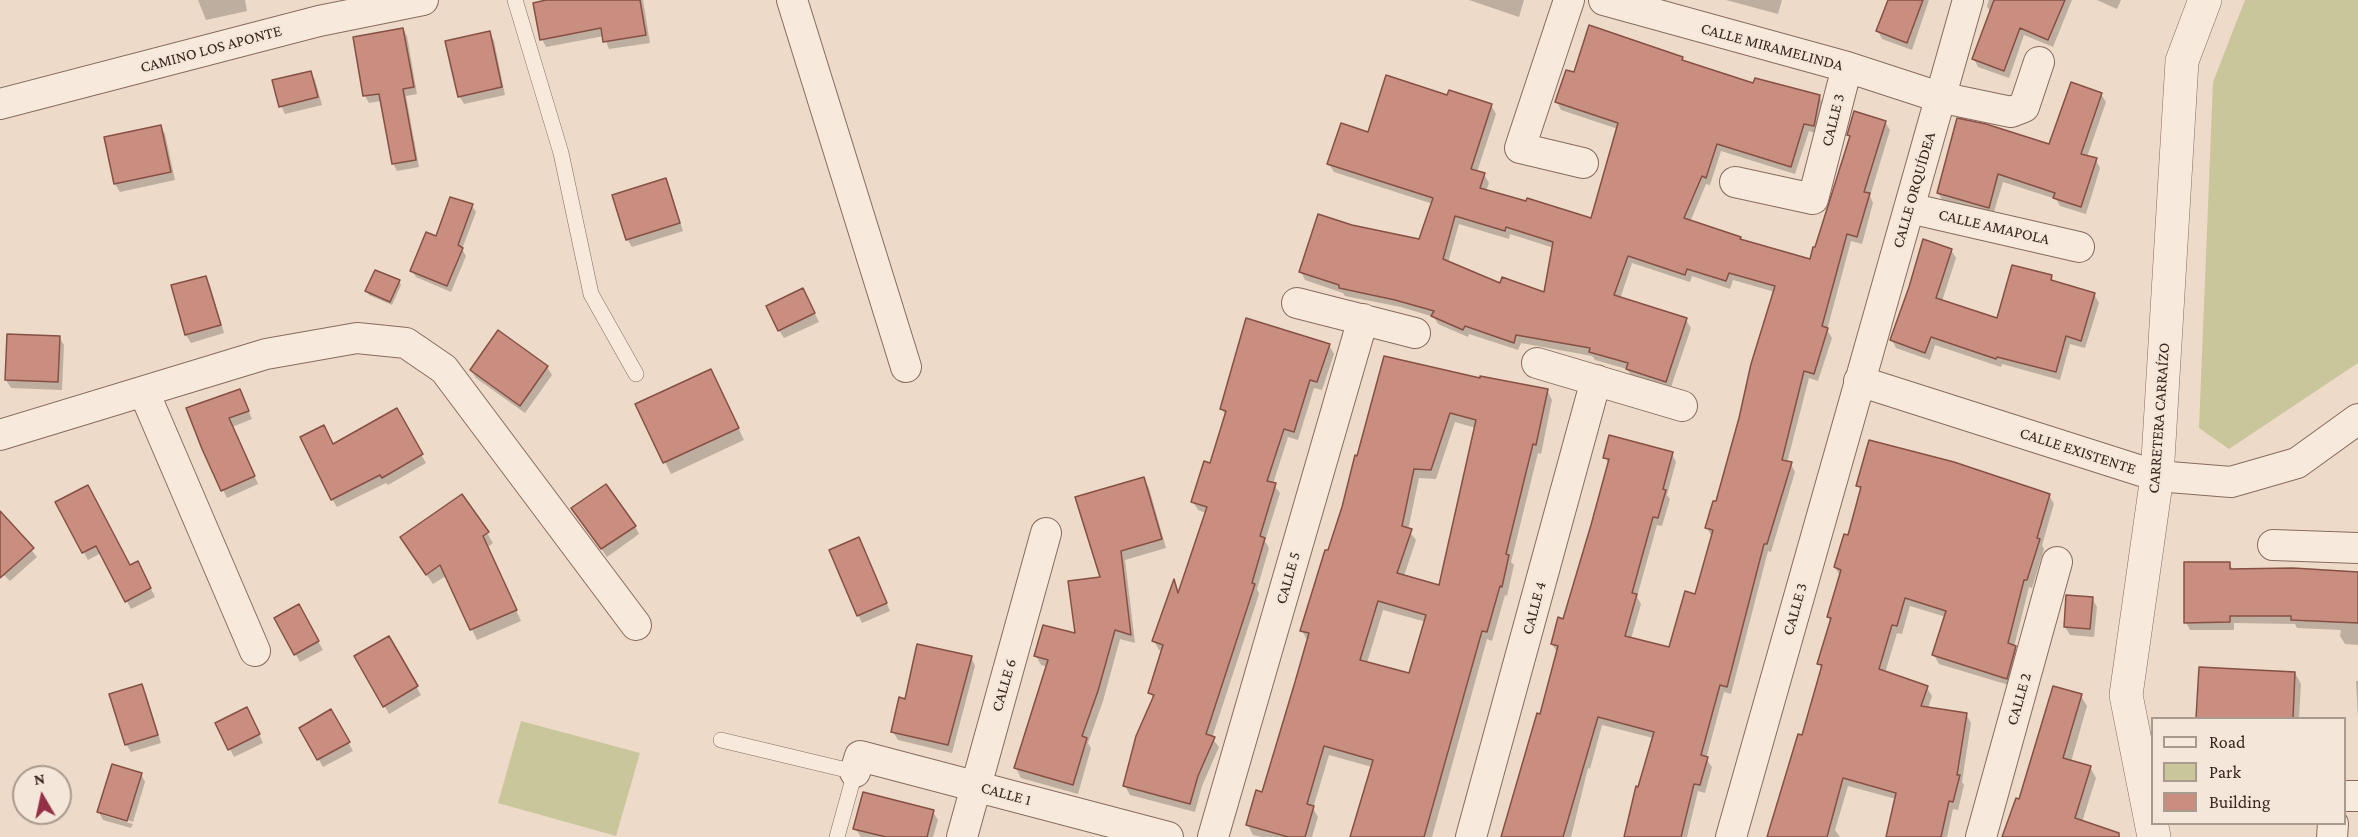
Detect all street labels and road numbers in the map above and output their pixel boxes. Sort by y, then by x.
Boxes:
street label: CALLE MIRAMELINDA [1699,19,1845,75]
street label: CAMINO LOS APONTE [138,21,284,77]
street label: CALLE 3 [1817,92,1849,148]
street label: CALLE ORQUÍDEA [1888,130,1940,250]
street label: CALLE AMAPOLA [1937,205,2051,249]
street label: CARRETERA CARRAÍZO [2144,342,2174,494]
street label: CALLE EXISTENTE [2017,423,2139,479]
street label: CALLE 5 [1271,550,1305,606]
street label: CALLE 4 [1518,579,1550,637]
street label: CALLE 3 [1778,581,1812,637]
street label: CALLE 6 [987,656,1021,714]
street label: CALLE 2 [2002,671,2036,727]
street label: CALLE 1 [979,778,1033,810]

